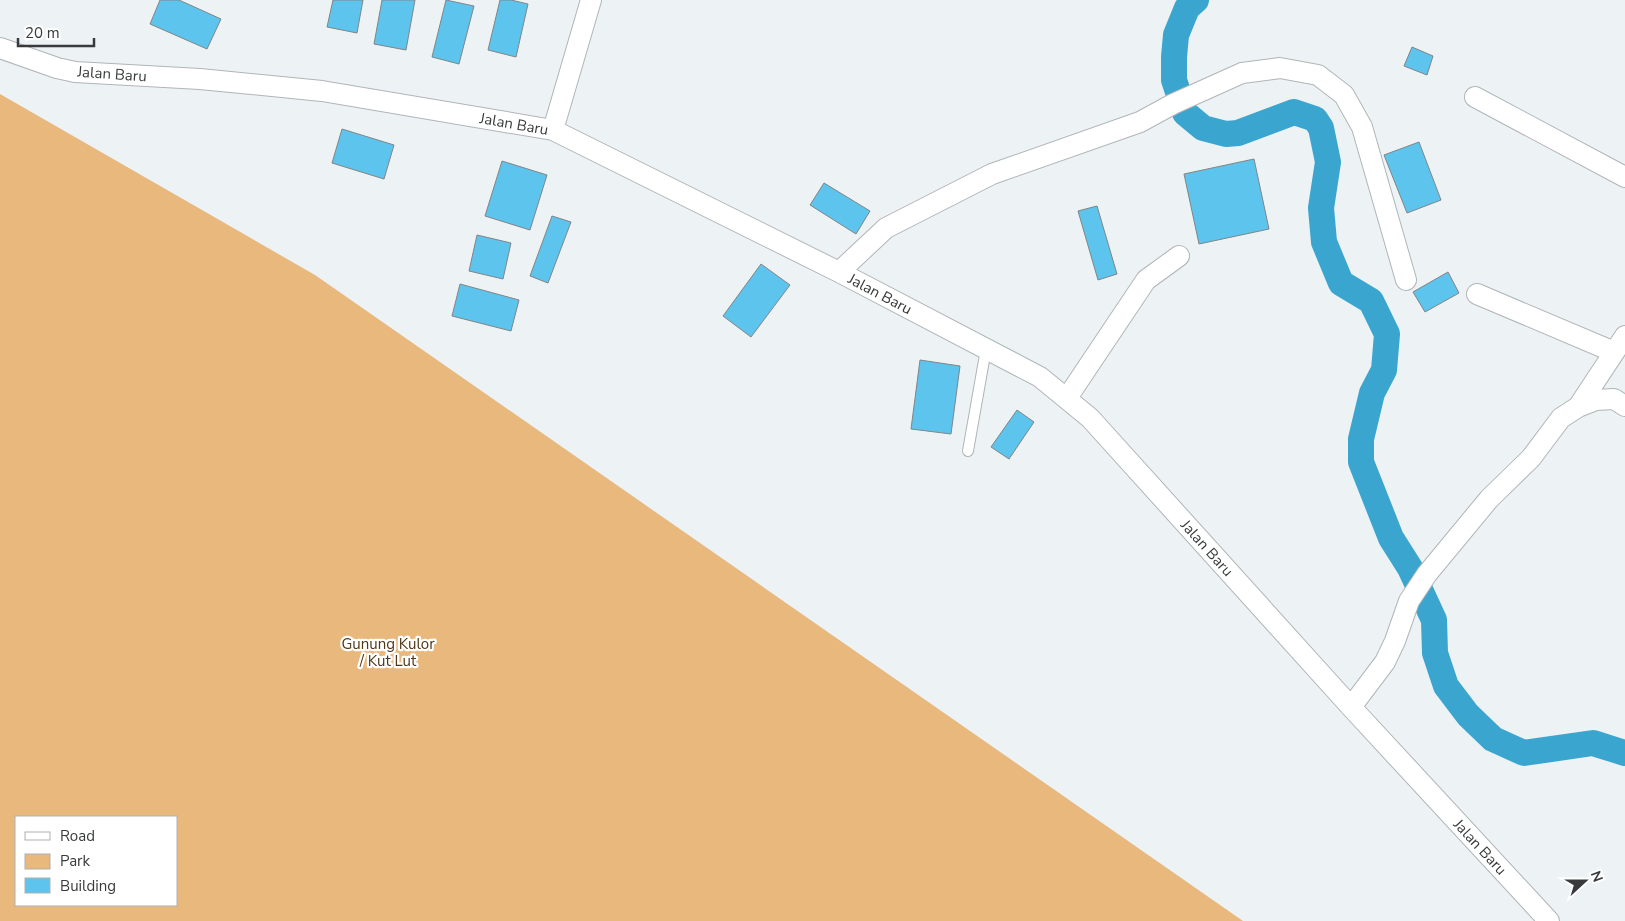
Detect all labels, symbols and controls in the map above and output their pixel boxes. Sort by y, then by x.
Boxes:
scale bar [18,15,94,47]
text: 20 m [25,23,60,43]
street label: Jalan Baru [76,62,147,86]
street label: Jalan Baru [477,108,550,140]
street label: Jalan Baru [844,268,915,319]
street label: Jalan Baru [1176,515,1238,580]
park label: Gunung Kulor / Kut Lut [341,634,435,671]
street label: Jalan Baru [1448,814,1511,879]
legend [15,816,178,906]
text: Road [60,826,95,846]
text: Park [60,851,90,871]
north arrow [1560,856,1610,906]
text: N [1586,868,1607,885]
text: Building [60,876,116,896]

